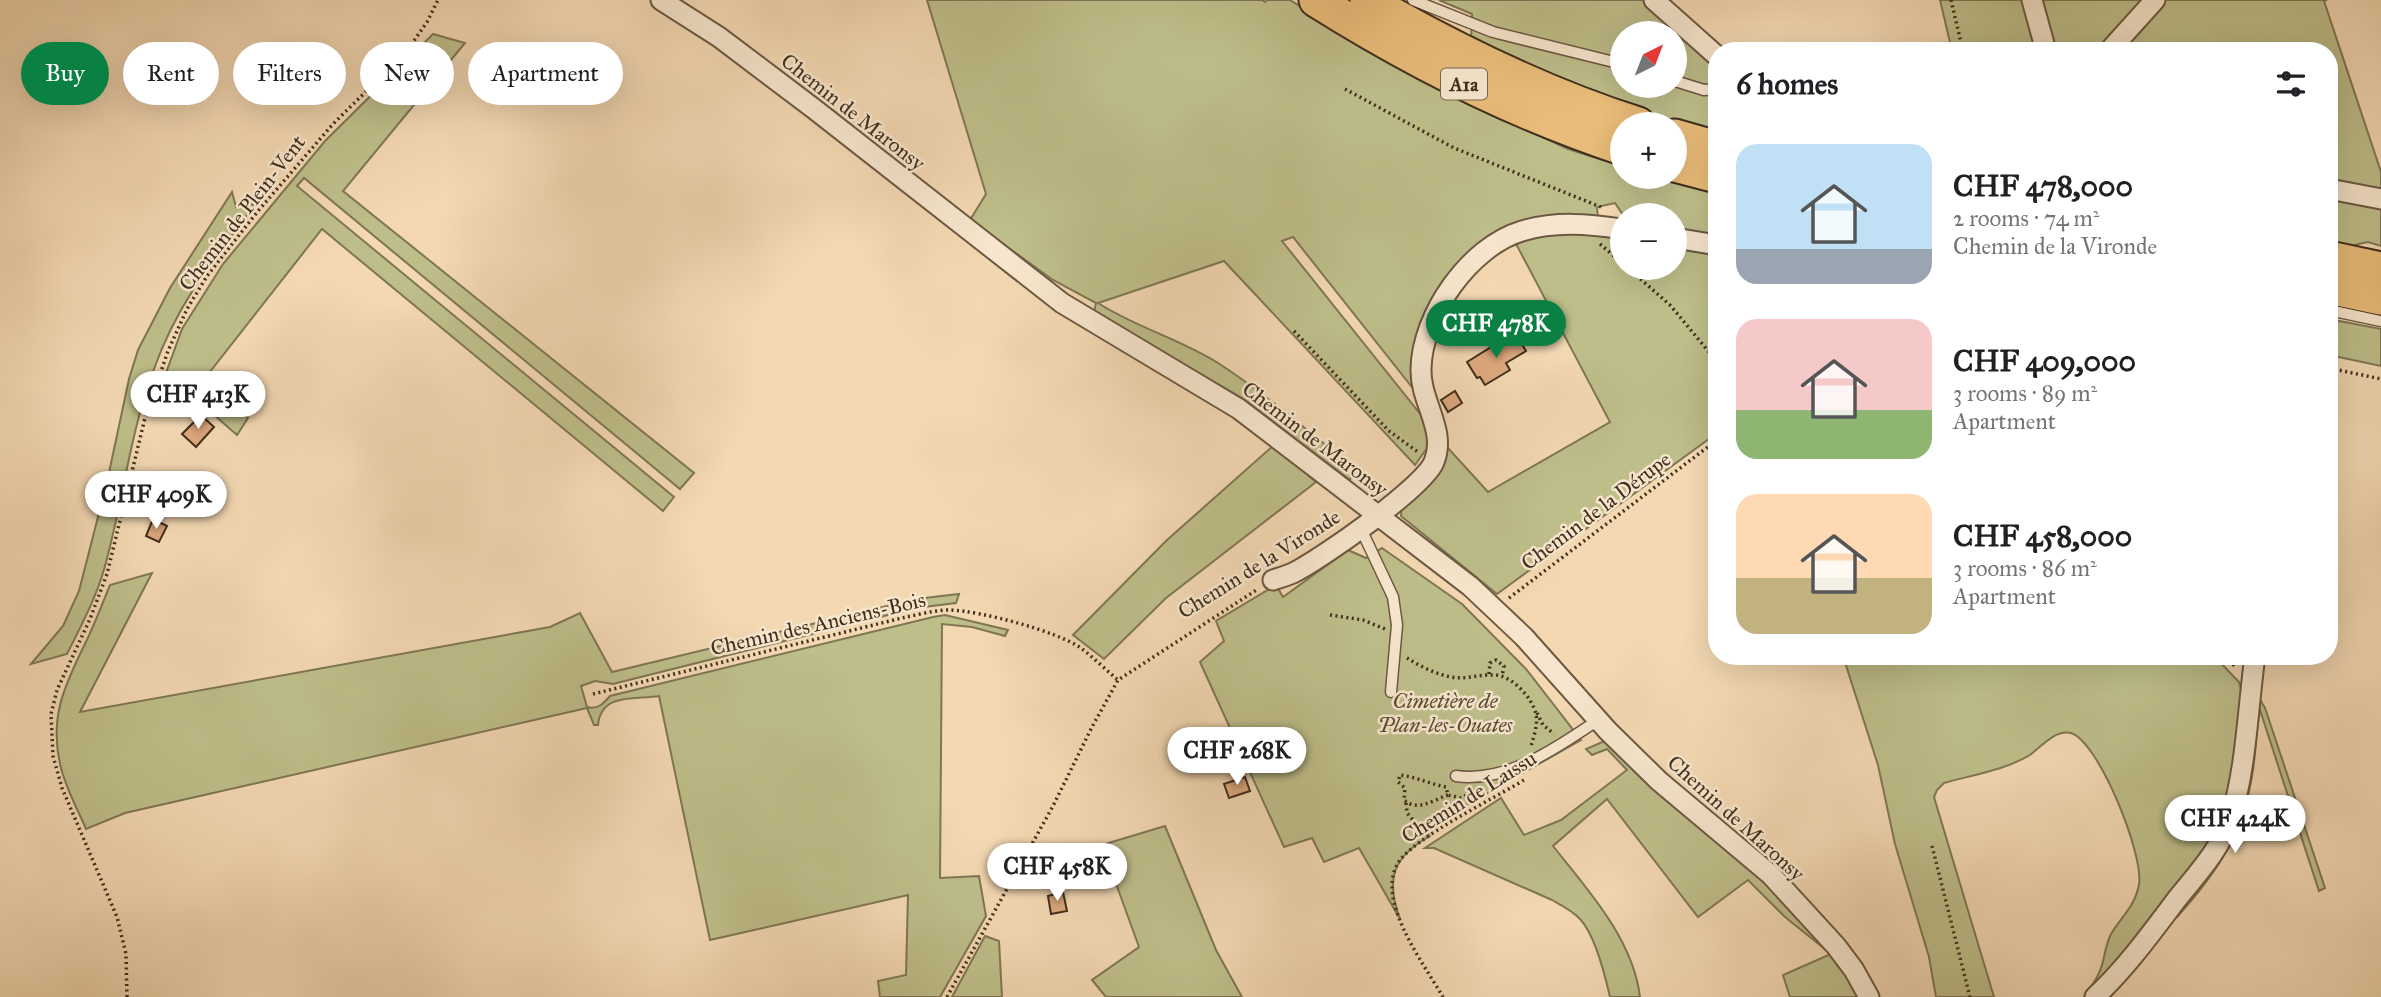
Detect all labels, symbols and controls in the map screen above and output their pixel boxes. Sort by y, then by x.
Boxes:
north arrow [1610,21,1687,98]
map controls [1610,21,1687,280]
chip: Buy [21,42,109,105]
chip: Rent [123,42,219,105]
chip: Filters [233,42,346,105]
chip: New [360,42,454,105]
chip: Apartment [468,42,623,105]
street label: Chemin de Maronsy [776,48,931,177]
icon: filters [2272,65,2310,103]
text: 6 homes [1736,66,1838,102]
road number: A1a [1441,68,1487,100]
button: + [1610,112,1687,189]
street label: Chemin de Plein-Vent [173,130,311,296]
text: CHF 478,000 [1953,168,2133,204]
icon: home [1792,172,1876,256]
button: − [1610,203,1687,280]
text: 2 rooms · 74 m² [1953,204,2099,232]
text: Chemin de la Vironde [1953,232,2157,260]
pin: CHF 478K [1424,300,1568,360]
text: CHF 478K [1442,309,1550,337]
text: CHF 409,000 [1953,343,2136,379]
icon: home [1792,347,1876,431]
pin: CHF 413K [126,372,270,431]
street label: Chemin de Maronsy [1237,376,1394,503]
text: 3 rooms · 89 m² [1953,379,2097,407]
text: CHF 413K [147,380,249,408]
text: Apartment [1953,407,2056,435]
street label: Chemin de la Dérupe [1516,446,1676,576]
pin: CHF 409K [84,472,228,531]
text: CHF 409K [101,480,211,508]
street label: Chemin de la Vironde [1173,503,1345,624]
text: CHF 458,000 [1953,518,2132,554]
icon: home [1792,522,1876,606]
text: 3 rooms · 86 m² [1953,554,2097,582]
text: Apartment [1953,582,2056,610]
street label: Chemin des Anciens-Bois [708,587,928,661]
park label: Cimetière de Plan-les-Ouates [1378,688,1513,738]
pin: CHF 268K [1165,728,1309,787]
text: CHF 268K [1183,736,1291,764]
street label: Chemin de Laissu [1397,745,1541,849]
street label: Chemin de Maronsy [1662,750,1811,887]
pin: CHF 424K [2163,796,2307,855]
text: CHF 424K [2181,804,2289,832]
pin: CHF 458K [985,844,1129,903]
text: CHF 458K [1003,852,1111,880]

